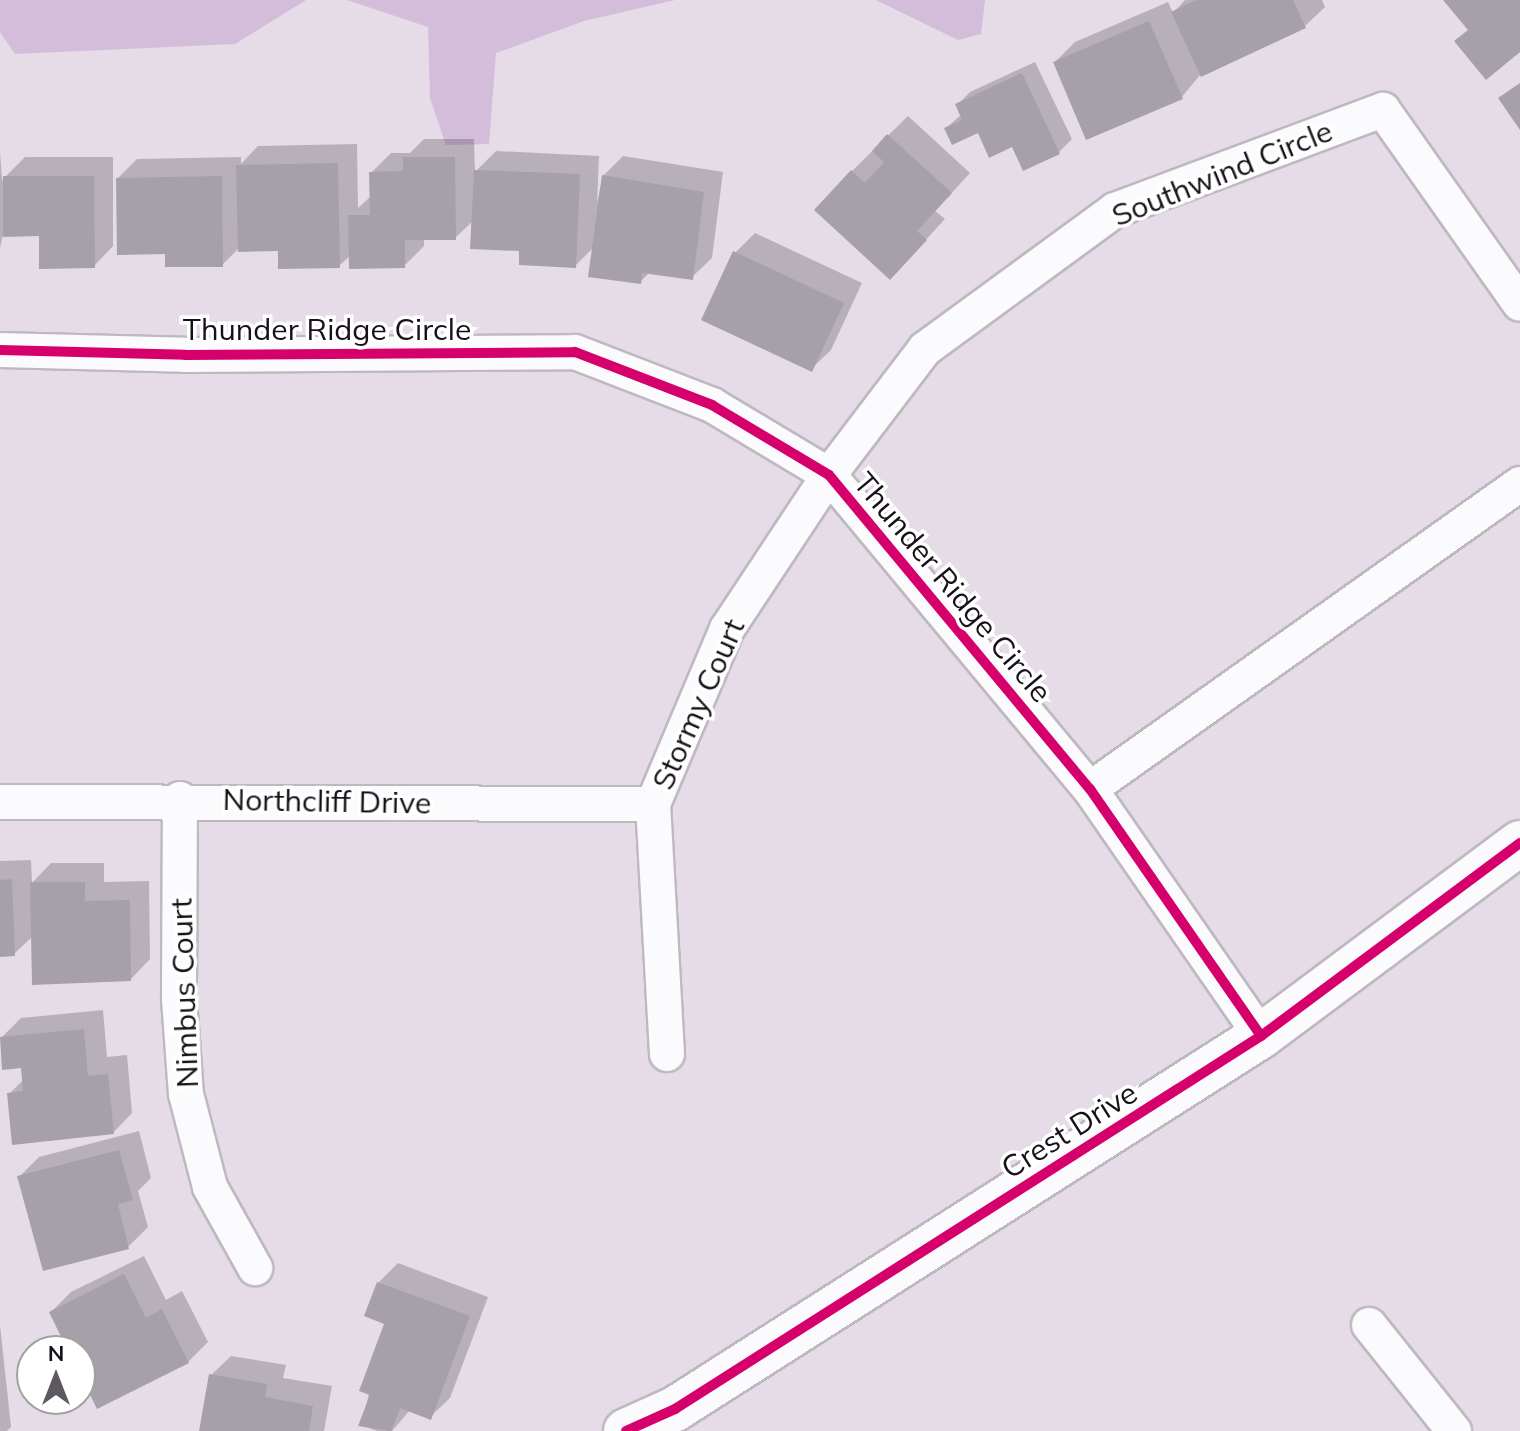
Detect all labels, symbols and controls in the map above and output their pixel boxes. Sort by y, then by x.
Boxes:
street label: Southwind Circle [1107,112,1337,234]
street label: Thunder Ridge Circle [183,311,471,347]
street label: Thunder Ridge Circle [847,465,1059,709]
street label: Stormy Court [644,613,752,795]
street label: Northcliff Drive [222,781,432,821]
street label: Nimbus Court [163,897,205,1089]
street label: Crest Drive [995,1074,1143,1186]
north arrow [16,1335,96,1415]
text: N [48,1339,64,1367]

